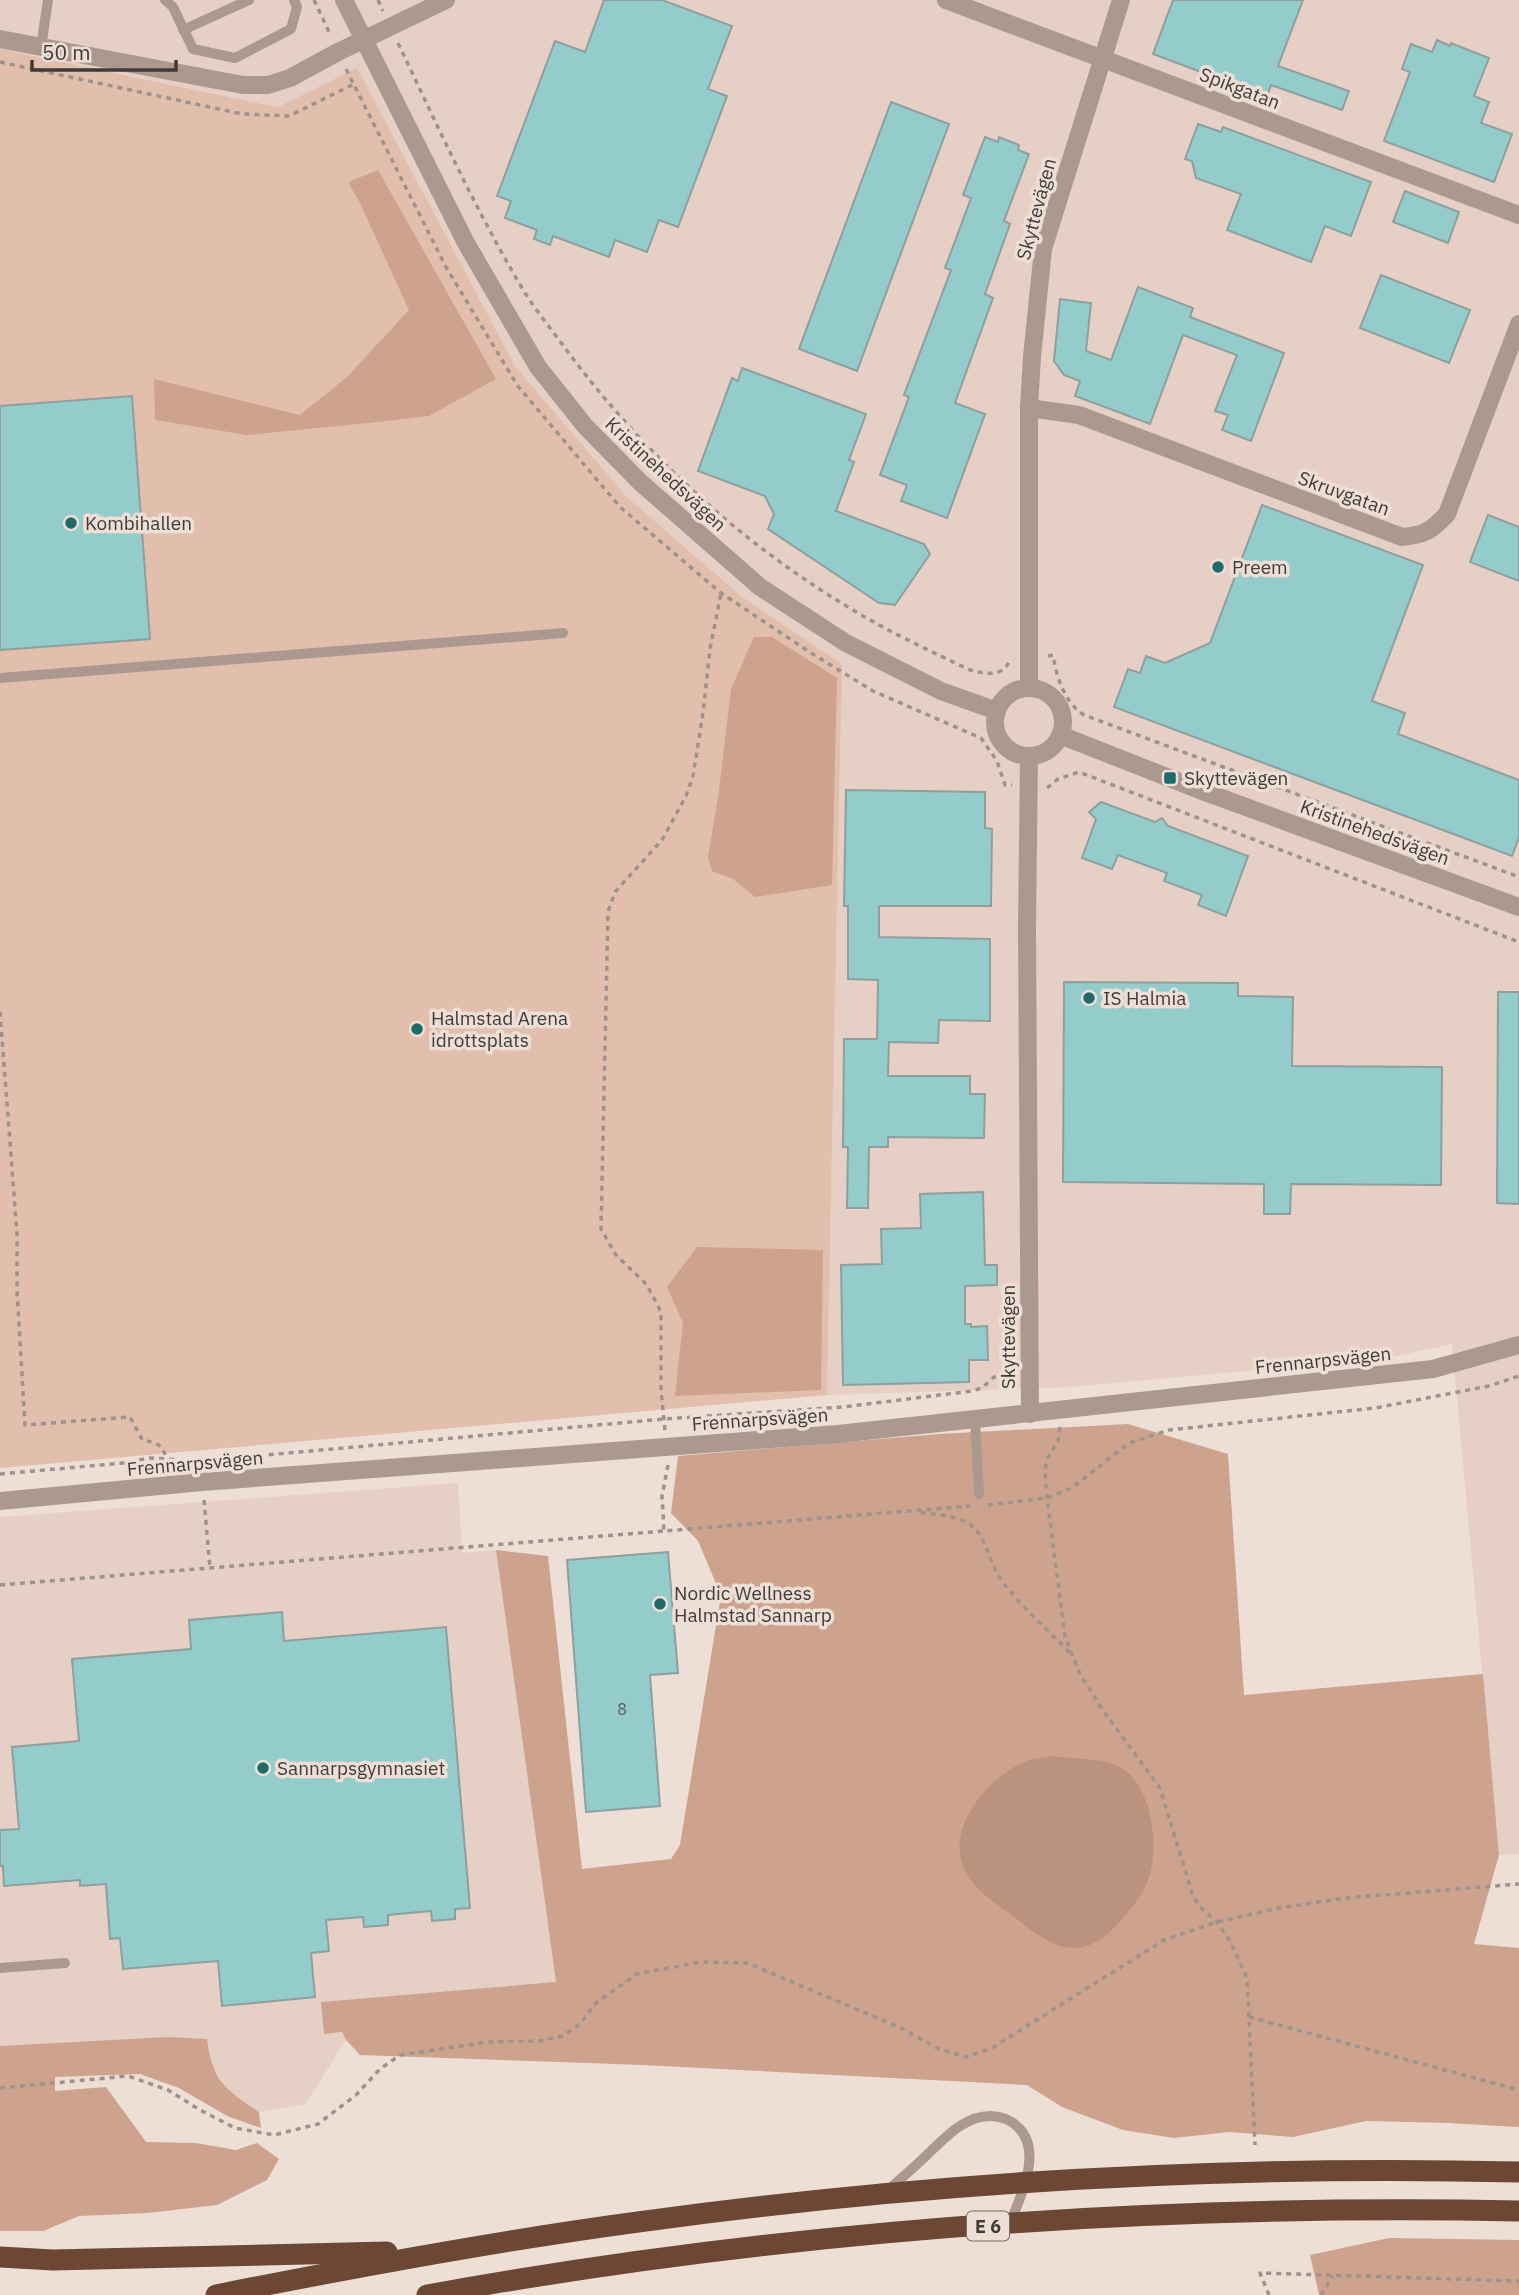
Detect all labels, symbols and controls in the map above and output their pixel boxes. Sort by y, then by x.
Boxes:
scale bar [32,28,175,72]
text: 50 m [42,38,91,66]
street label: Spikgatan [1196,62,1284,114]
street label: Skyttevägen [1011,155,1061,263]
street label: Kristinehedsvägen [600,412,732,536]
street label: Skruvgatan [1295,465,1393,521]
place label: Kombihallen [85,511,192,535]
marker: Kombihallen [63,515,79,531]
place label: Preem [1232,555,1288,579]
marker: Preem [1210,559,1226,575]
place label: Skyttevägen [1184,766,1288,790]
marker: Skyttevägen [1162,770,1178,786]
street label: Kristinehedsvägen [1297,794,1453,870]
place label: IS Halmia [1103,986,1186,1010]
marker: IS Halmia [1081,990,1097,1006]
place label: Halmstad Arena idrottsplats [431,1006,568,1052]
marker: Halmstad Arena idrottsplats [409,1021,425,1037]
street label: Skyttevägen [996,1285,1020,1389]
street label: Frennarpsvägen [1254,1341,1392,1379]
street label: Frennarpsvägen [691,1402,829,1436]
street label: Frennarpsvägen [126,1445,264,1481]
place label: Nordic Wellness Halmstad Sannarp [674,1581,832,1627]
marker: Nordic Wellness Halmstad Sannarp [652,1596,668,1612]
house number: 8 [617,1699,627,1719]
place label: Sannarpsgymnasiet [277,1756,445,1780]
marker: Sannarpsgymnasiet [255,1760,271,1776]
road number: E 6 [967,2212,1009,2240]

